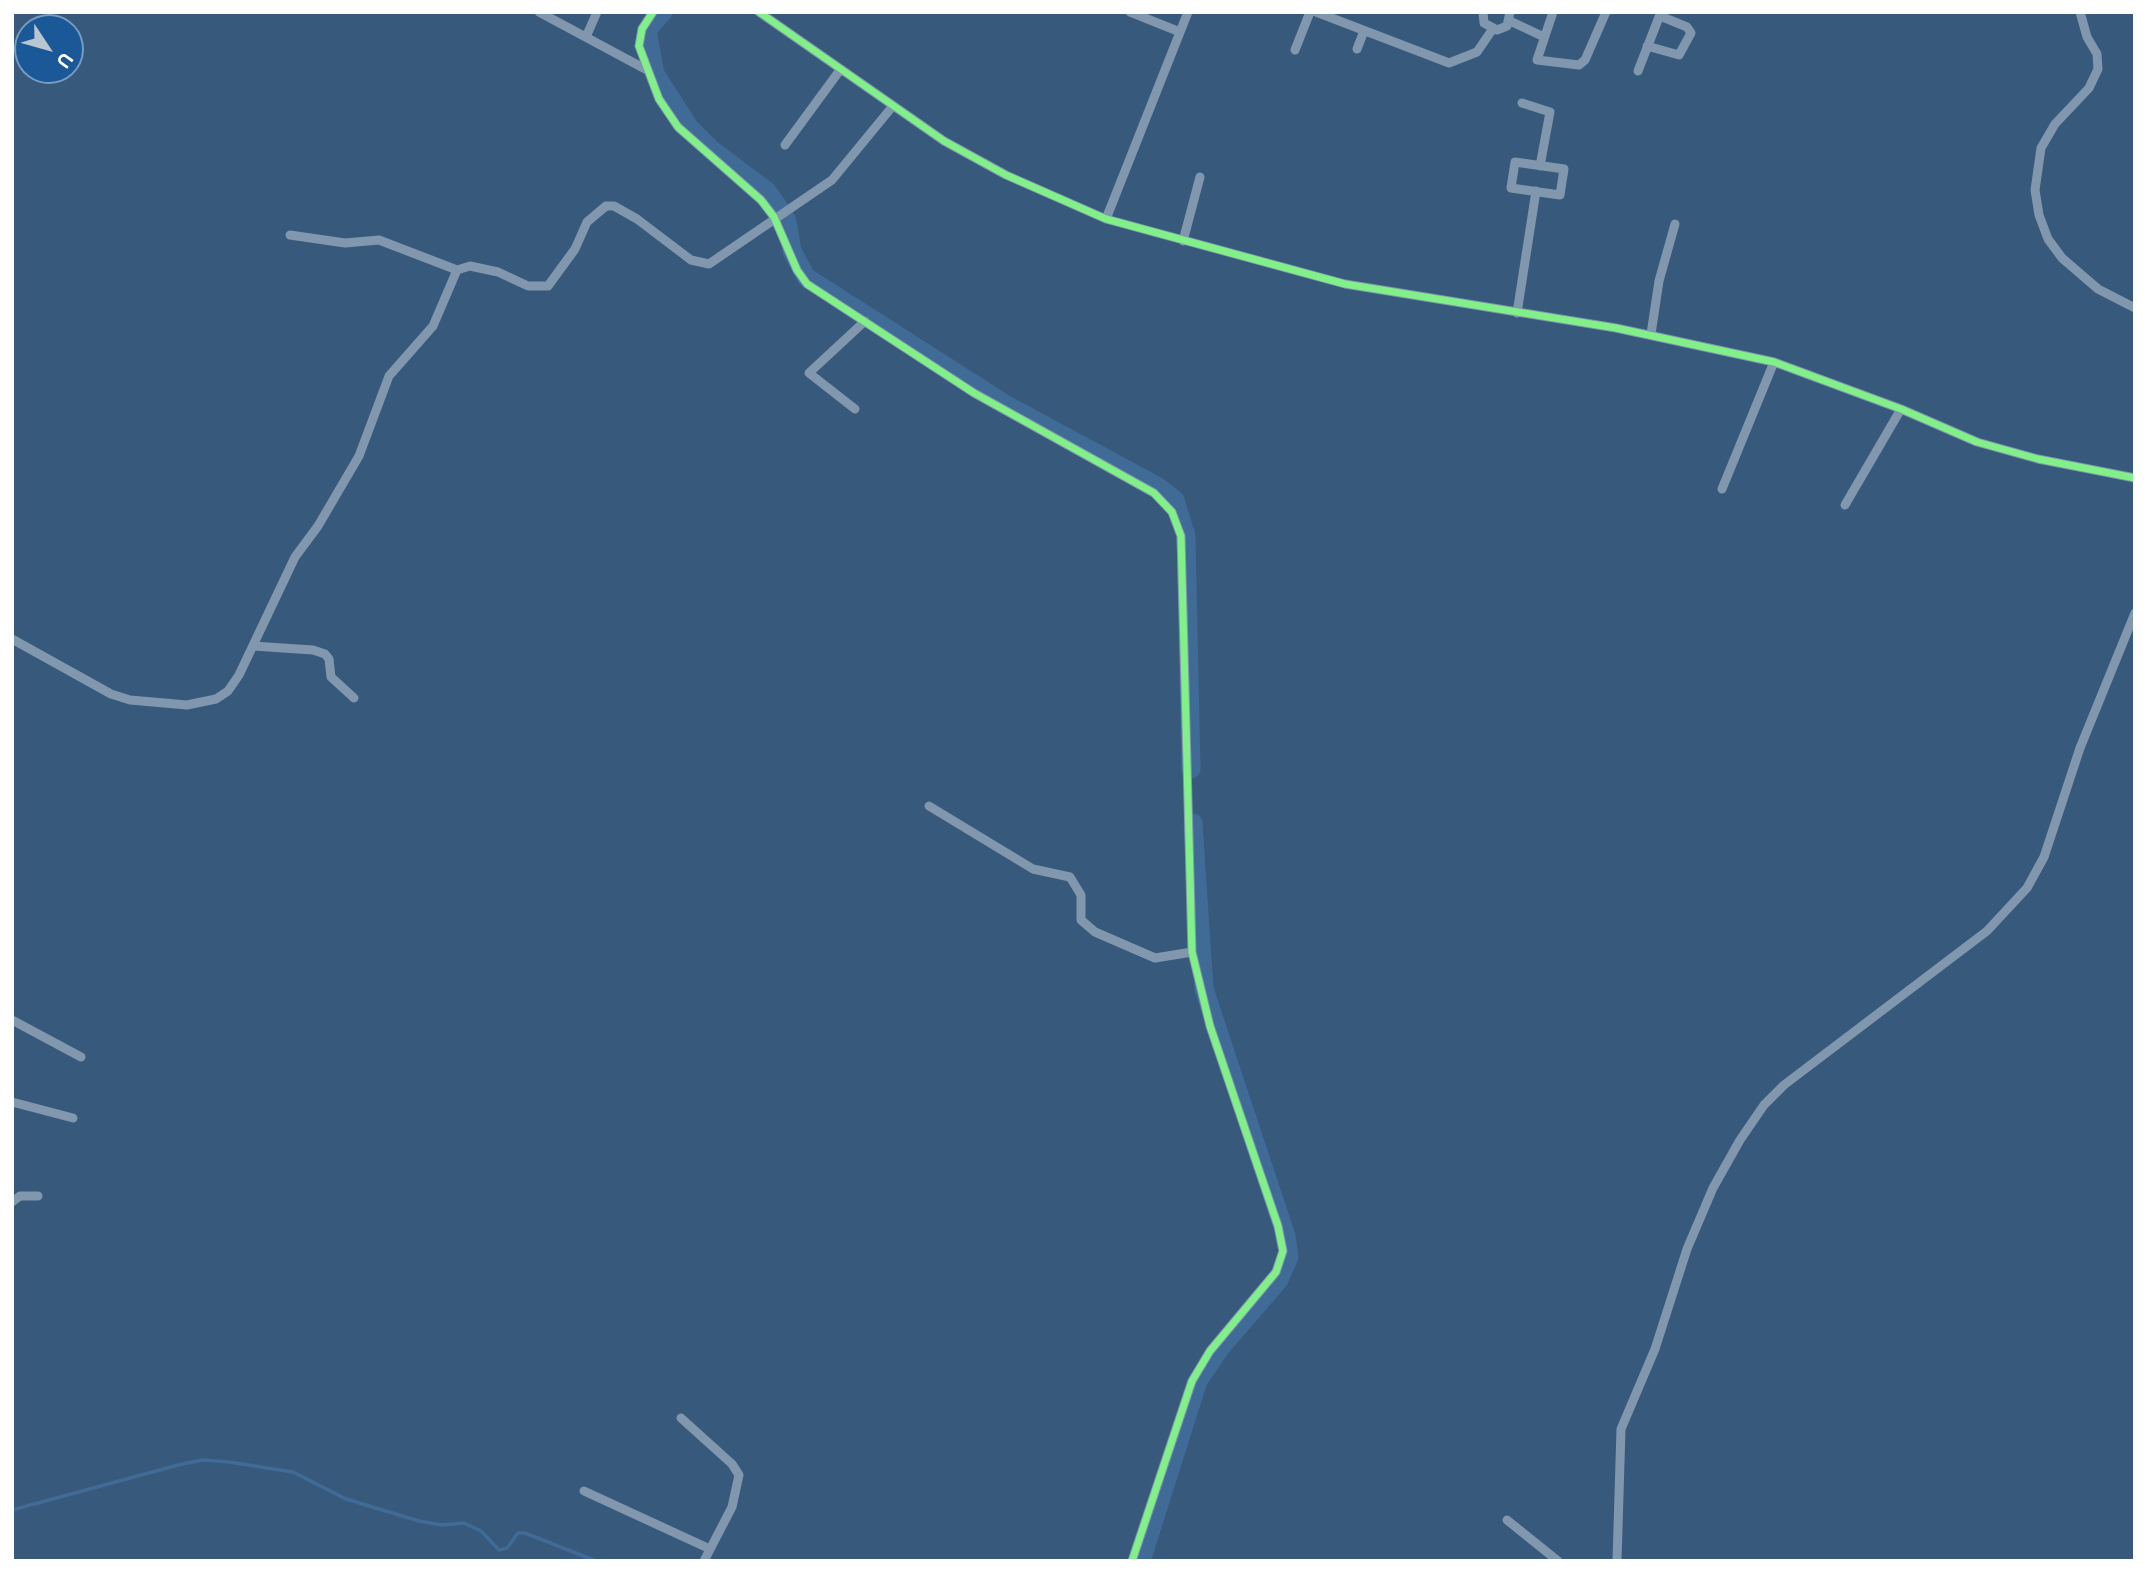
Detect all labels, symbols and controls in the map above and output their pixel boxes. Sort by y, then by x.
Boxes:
north arrow [14,14,84,84]
text: U [52,48,78,73]

